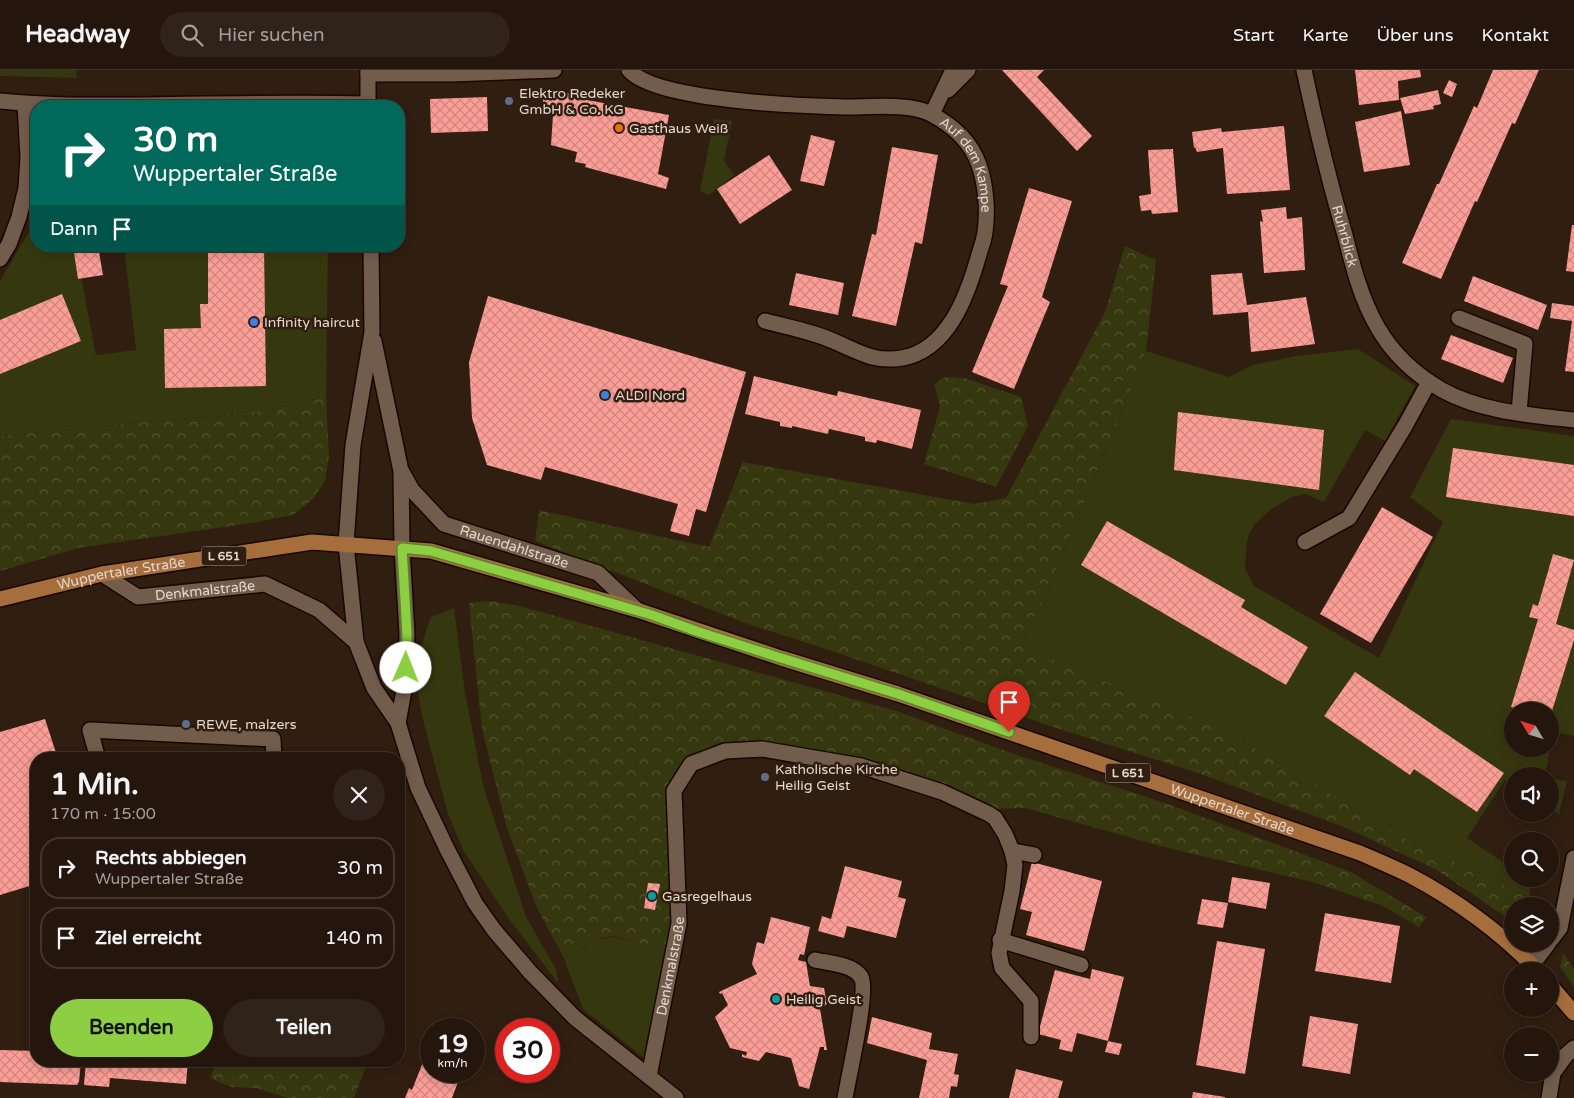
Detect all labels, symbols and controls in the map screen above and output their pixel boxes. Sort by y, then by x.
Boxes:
search box [160,12,510,57]
text: Headway [25,20,130,49]
icon: search [178,21,206,49]
text: Hier suchen [218,24,325,46]
text: Start [1233,24,1274,46]
text: Karte [1302,24,1348,46]
text: Über uns [1376,24,1454,46]
text: Kontakt [1482,24,1549,46]
place label: Elektro Redeker GmbH & Co. KG [519,85,626,118]
marker: Elektro Redeker GmbH & Co. KG [503,95,515,107]
street label: Auf dem Kampe [936,113,994,213]
text: 30 m [133,119,218,161]
icon: right [50,120,115,185]
place label: Gasthaus Weiß [629,120,728,137]
marker: Gasthaus Weiß [613,122,625,134]
text: Wuppertaler Straße [133,161,337,187]
street label: Ruhrblick [1328,203,1361,269]
icon: arrive [108,215,136,243]
text: Dann [50,218,98,240]
place label: Infinity haircut [264,314,361,331]
marker: Infinity haircut [248,316,260,328]
place label: ALDI Nord [615,387,685,404]
marker: ALDI Nord [599,389,611,401]
street label: Rauendahlstraße [458,522,571,572]
road number: L 651 [202,546,246,566]
street label: Wuppertaler Straße [55,553,187,594]
street label: Denkmalstraße [154,577,256,604]
position arrow [379,641,431,693]
pin [988,681,1030,732]
icon: arrive [995,688,1023,716]
north arrow [1504,702,1559,758]
map controls [1504,702,1559,1082]
place label: REWE, malzers [196,716,297,733]
marker: REWE, malzers [180,718,192,730]
place label: Katholische Kirche Heilig Geist [775,761,898,794]
road number: L 651 [1106,764,1150,782]
text: 1 Min. [50,766,139,803]
button: sound [1504,767,1559,822]
button: close [333,769,385,821]
marker: Katholische Kirche Heilig Geist [759,771,771,783]
street label: Wuppertaler Straße [1168,780,1297,839]
text: 170 m · 15:00 [50,804,156,824]
button: search [1504,832,1559,887]
text: Rechts abbiegen [95,847,247,869]
icon: right [52,854,80,882]
text: 30 m [337,857,383,879]
text: Wuppertaler Straße [95,869,244,889]
place label: Gasregelhaus [662,888,752,905]
marker: Gasregelhaus [646,890,658,902]
button: layers [1504,897,1559,952]
street label: Denkmalstraße [653,916,688,1017]
icon: arrive [52,924,80,952]
text: Ziel erreicht [95,927,202,949]
text: 140 m [325,927,383,949]
button: + [1504,962,1559,1017]
place label: Heilig Geist [786,991,862,1008]
marker: Heilig Geist [770,993,782,1005]
button: Beenden [50,999,213,1057]
button: Teilen [223,999,385,1057]
speed limit sign: 30 [495,1018,560,1083]
button: − [1504,1027,1559,1082]
text: 19 [437,1029,468,1059]
text: km/h [437,1056,468,1070]

